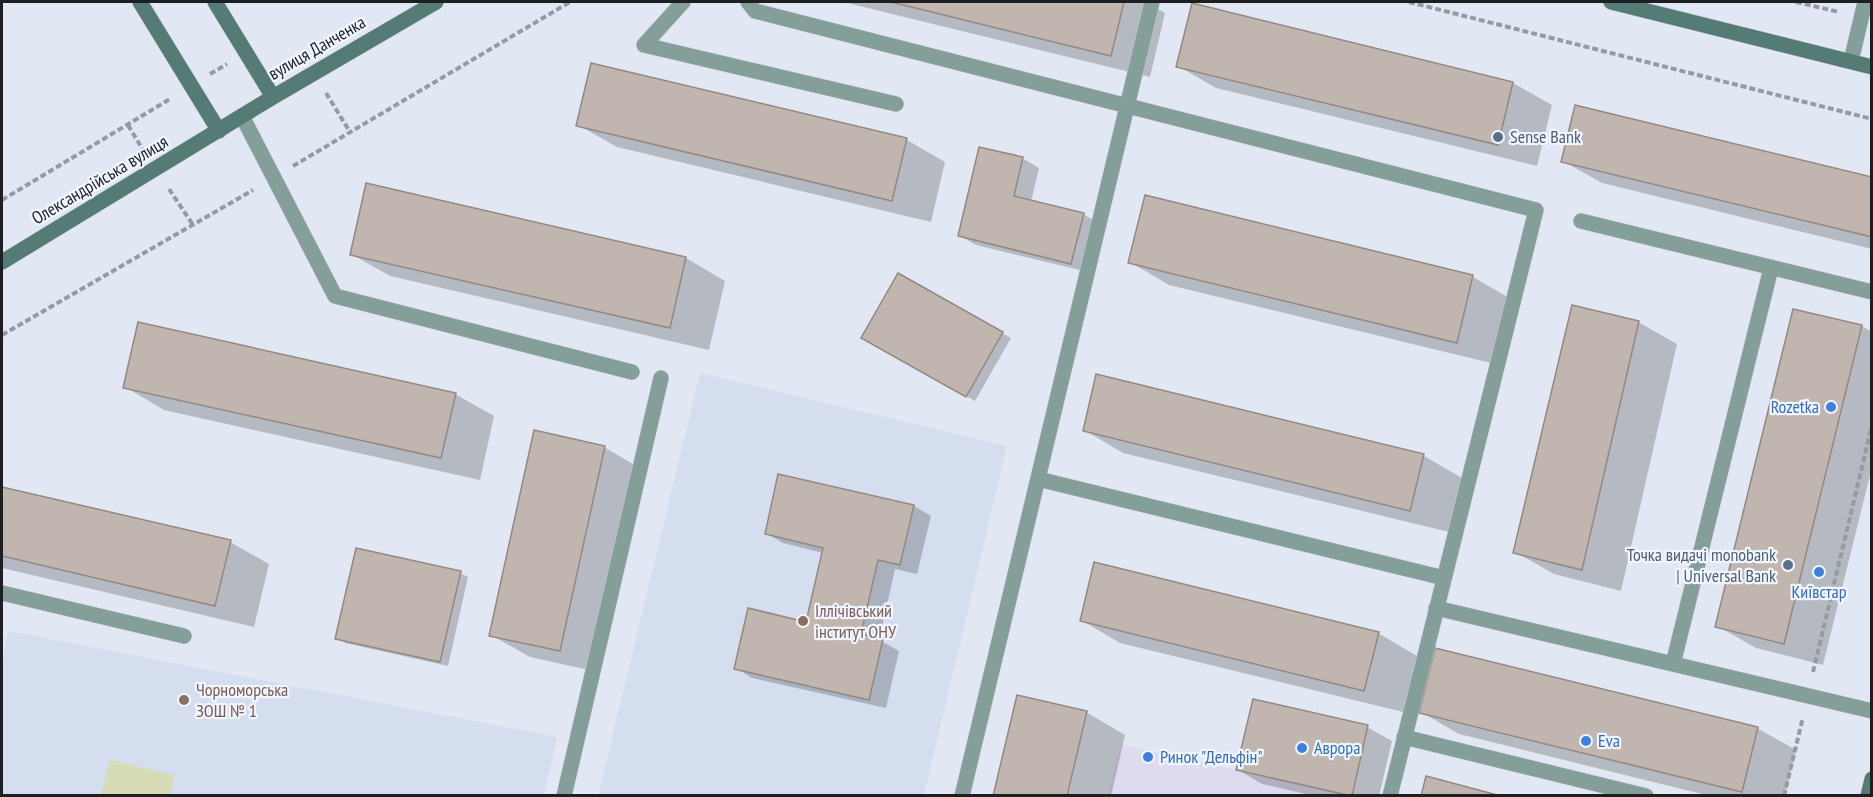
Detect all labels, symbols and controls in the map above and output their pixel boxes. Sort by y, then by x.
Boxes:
street label: вулиця Данченка [264,10,370,85]
place label: Sense Bank [1510,125,1581,148]
street label: Олександрійська вулиця [27,130,172,229]
marker: Sense Bank [1491,130,1505,144]
place label: Rozetka [1771,395,1819,418]
marker: Rozetka [1824,400,1838,414]
place label: Точка видачі monobank | Universal Bank [1627,543,1776,587]
marker: Точка видачі monobank | Universal Bank [1781,558,1795,572]
marker: Київстар [1812,565,1826,579]
place label: Київстар [1791,580,1847,603]
place label: Іллічівський інститут ОНУ [815,599,897,643]
marker: Іллічівський інститут ОНУ [796,614,810,628]
place label: Чорноморська ЗОШ № 1 [196,678,288,722]
marker: Чорноморська ЗОШ № 1 [177,693,191,707]
place label: Eva [1598,729,1620,752]
marker: Eva [1579,734,1593,748]
place label: Аврора [1314,736,1360,759]
marker: Аврора [1295,741,1309,755]
place label: Ринок "Дельфін" [1160,745,1263,768]
marker: Ринок "Дельфін" [1141,750,1155,764]

